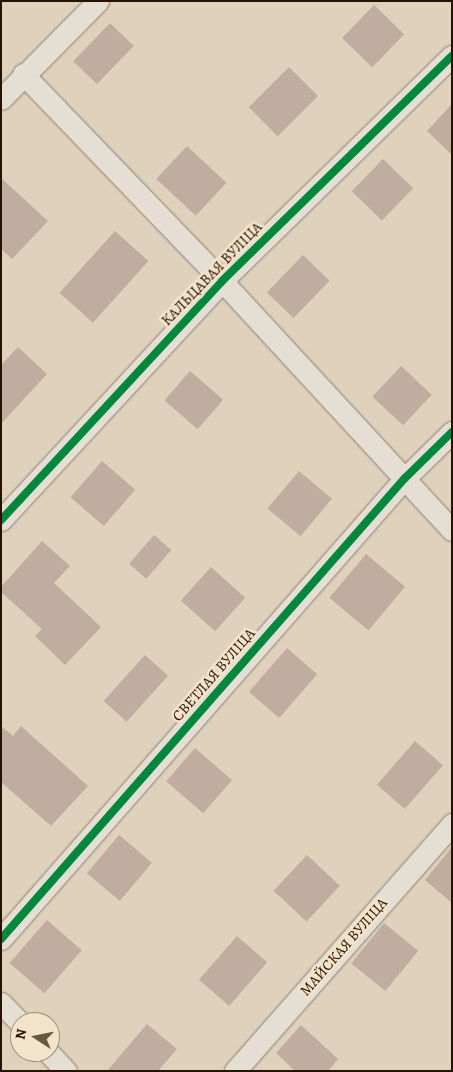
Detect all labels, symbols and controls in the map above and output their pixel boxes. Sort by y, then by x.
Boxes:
street label: КАЛЬЦАВАЯ ВУЛІЦА [158,218,266,330]
street label: СВЕТЛАЯ ВУЛІЦА [169,625,259,725]
street label: МАЙСКАЯ ВУЛІЦА [297,894,391,1000]
north arrow [10,1012,60,1062]
text: N [10,1027,31,1041]

